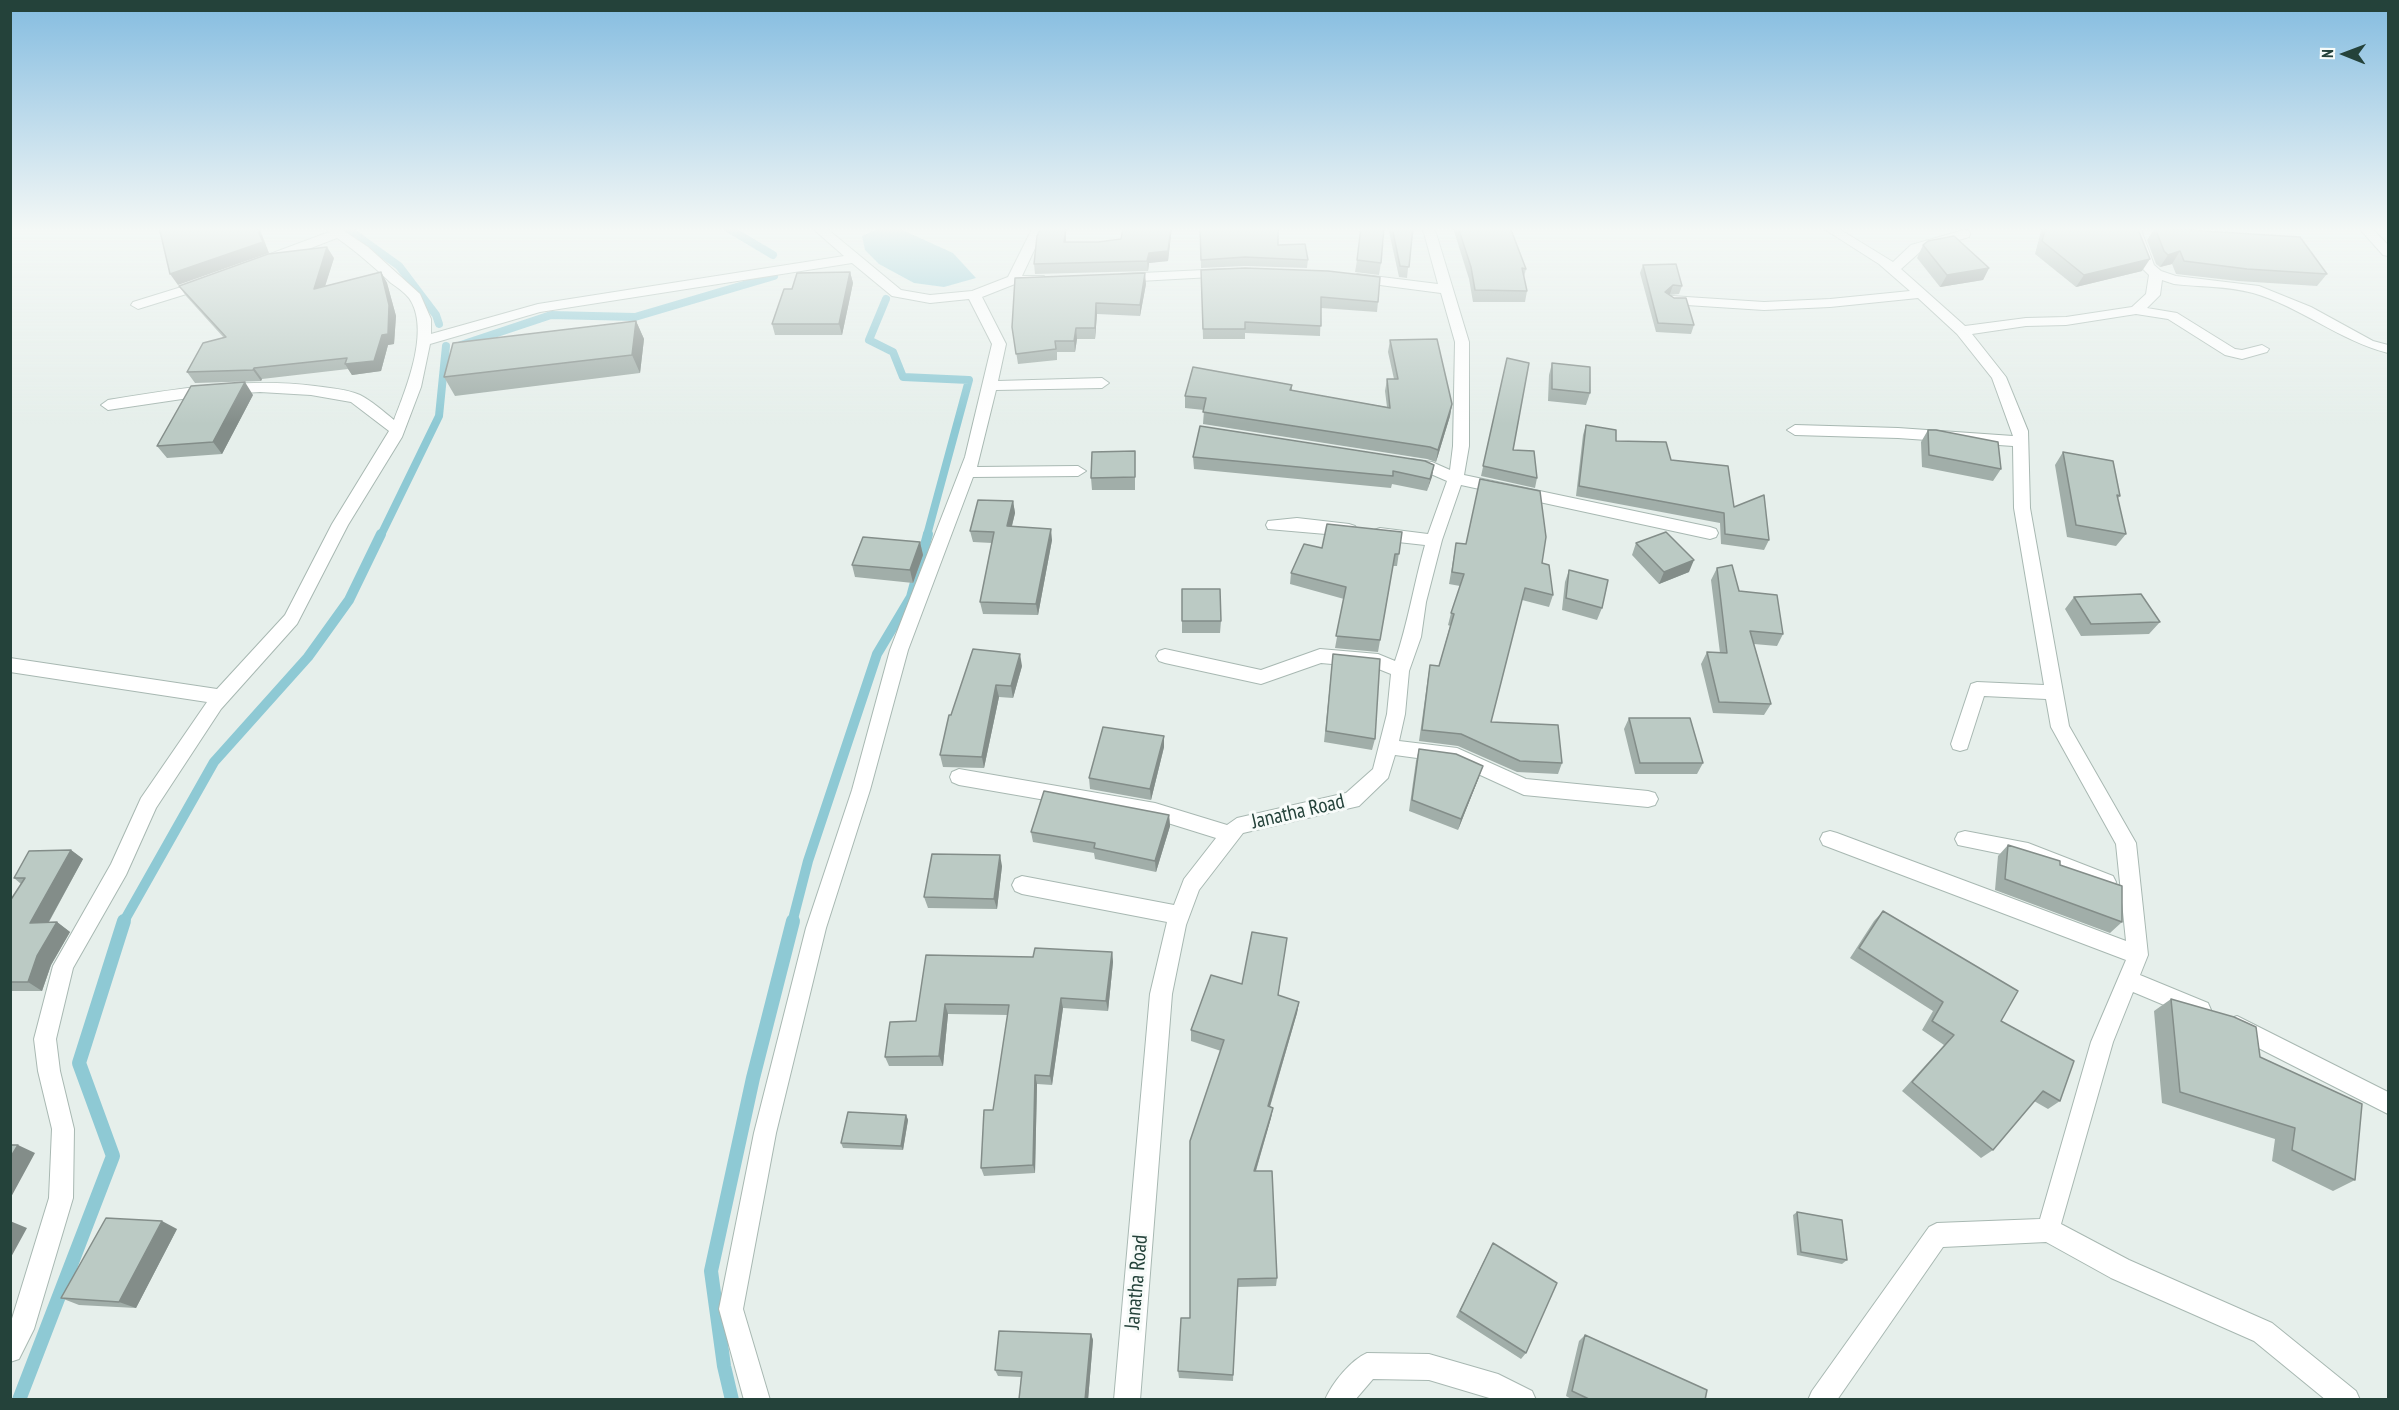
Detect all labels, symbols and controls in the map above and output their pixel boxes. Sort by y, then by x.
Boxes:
north arrow [2315,24,2375,84]
text: N [2317,49,2337,58]
street label: Janatha Road [1249,789,1347,835]
street label: Janatha Road [1120,1234,1154,1330]

